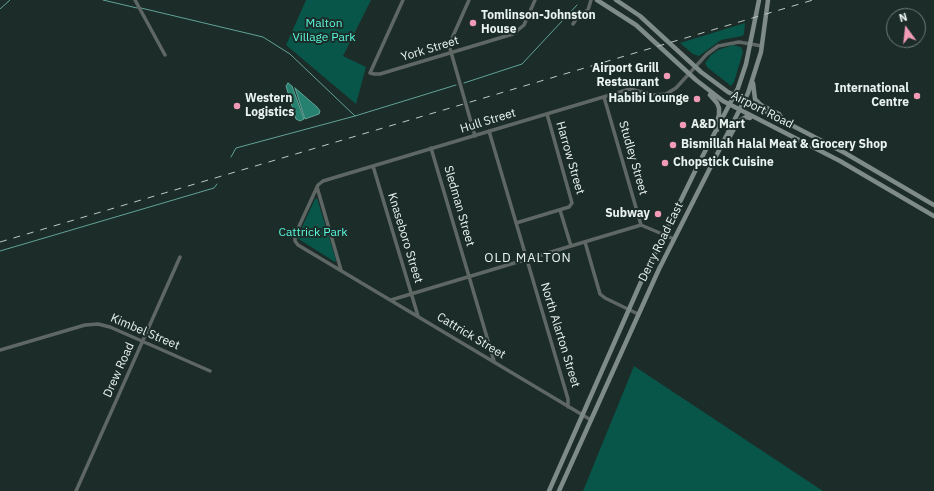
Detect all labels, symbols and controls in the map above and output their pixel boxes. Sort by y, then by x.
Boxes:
north arrow [886,8,926,48]
place label: Tomlinson-Johnston House [481,9,596,37]
text: N [897,10,909,25]
park label: Malton Village Park [292,17,356,45]
marker: Tomlinson-Johnston House [468,18,478,28]
street label: York Street [399,33,461,65]
place label: Airport Grill Restaurant [592,62,659,90]
marker: Airport Grill Restaurant [662,71,672,81]
place label: International Centre [834,82,909,110]
street label: Airport Road [728,88,796,132]
marker: International Centre [912,91,922,101]
place label: Western Logistics [245,92,294,120]
place label: Habibi Lounge [609,92,689,106]
marker: Habibi Lounge [692,94,702,104]
marker: Western Logistics [232,101,242,111]
street label: Hull Street [458,106,518,136]
place label: A&D Mart [691,118,745,132]
street label: Studley Street [616,119,650,197]
street label: Harrow Street [553,120,587,196]
marker: A&D Mart [678,120,688,130]
place label: Bismillah Halal Meat & Grocery Shop [681,138,887,152]
marker: Bismillah Halal Meat & Grocery Shop [668,140,678,150]
place label: Chopstick Cuisine [673,156,774,170]
marker: Chopstick Cuisine [660,158,670,168]
street label: Sledman Street [441,164,477,248]
street label: Knaseboro Street [384,191,426,285]
street label: Derry Road East [636,200,686,284]
place label: Subway [605,207,650,221]
marker: Subway [653,209,663,219]
park label: Cattrick Park [278,226,348,240]
district label: OLD MALTON [484,250,572,266]
street label: North Alarton Street [537,281,583,389]
street label: Cattrick Street [434,310,508,362]
street label: Kimbel Street [108,311,182,353]
street label: Drew Road [101,340,137,400]

